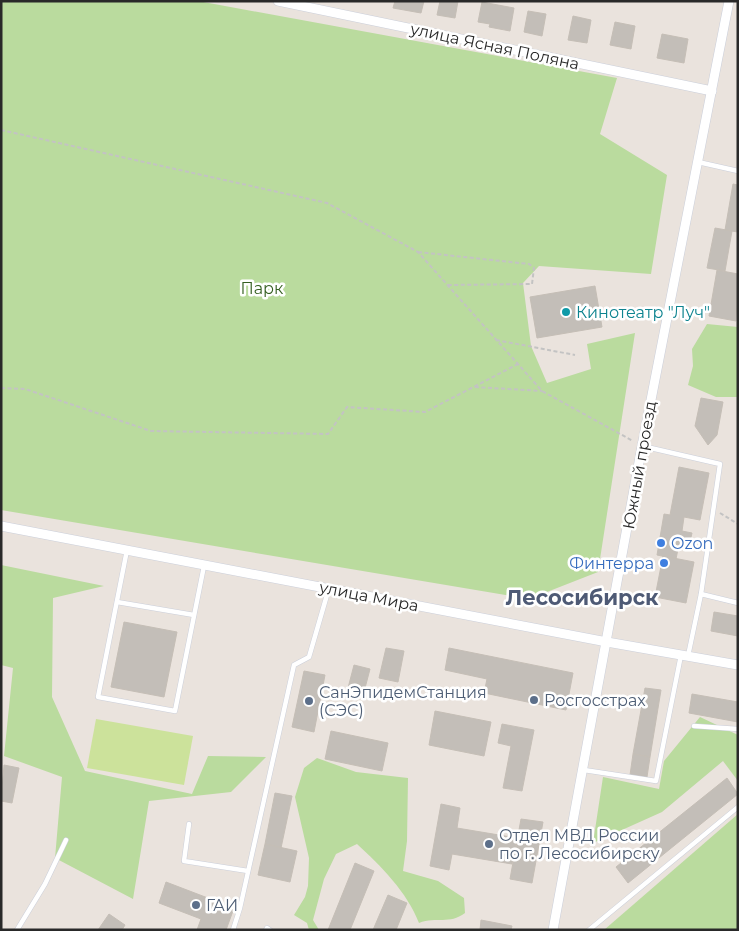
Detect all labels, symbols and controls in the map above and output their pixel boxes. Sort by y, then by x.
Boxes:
street label: улица Ясная Поляна [408,19,581,74]
park label: Парк [241,279,284,298]
place label: Кинотеатр "Луч" [576,303,710,322]
marker: Кинотеатр "Луч" [560,306,572,318]
street label: Южный проезд [619,400,660,531]
place label: Ozon [671,534,713,553]
marker: Ozon [655,537,667,549]
place label: Финтерра [569,554,654,573]
marker: Финтерра [658,557,670,569]
street label: улица Мира [317,577,420,615]
district label: Лесосибирск [505,585,659,610]
place label: СанЭпидемСтанция (СЭС) [319,683,487,720]
place label: Росгосстрах [544,691,646,710]
marker: Росгосстрах [528,694,540,706]
marker: СанЭпидемСтанция (СЭС) [303,695,315,707]
place label: Отдел МВД России по г. Лесосибирску [499,826,660,863]
marker: Отдел МВД России по г. Лесосибирску [483,838,495,850]
place label: ГАИ [206,896,238,915]
marker: ГАИ [190,899,202,911]

